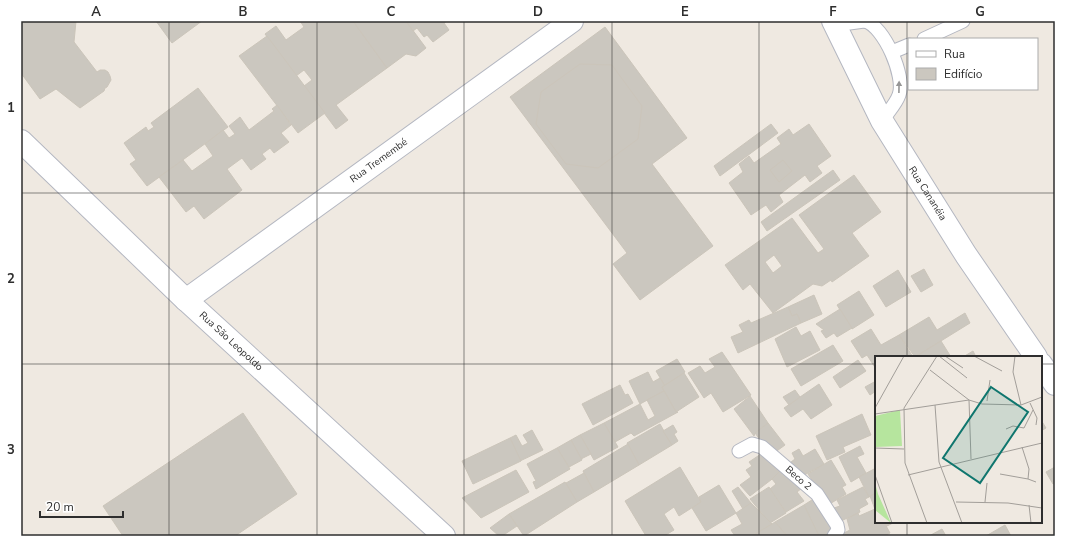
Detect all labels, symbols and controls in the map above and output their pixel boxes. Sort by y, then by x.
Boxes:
text: A [91,3,101,21]
text: B [239,3,248,21]
text: C [387,3,396,21]
text: D [533,3,543,21]
text: E [681,3,689,21]
text: F [829,3,837,21]
text: G [975,3,985,21]
legend [908,38,1038,90]
text: Rua [944,46,965,62]
text: Edifício [944,66,983,82]
one-way arrow [896,81,903,93]
text: 1 [7,99,15,117]
street label: Rua Tremembé [347,135,411,186]
street label: Rua Cananéia [905,164,950,223]
text: 2 [7,270,15,288]
street label: Rua São Leopoldo [196,308,266,374]
inset map [875,356,1042,523]
text: 3 [7,441,15,459]
street label: Beco 2 [782,463,815,493]
scale bar [40,493,123,519]
text: 20 m [46,499,74,515]

